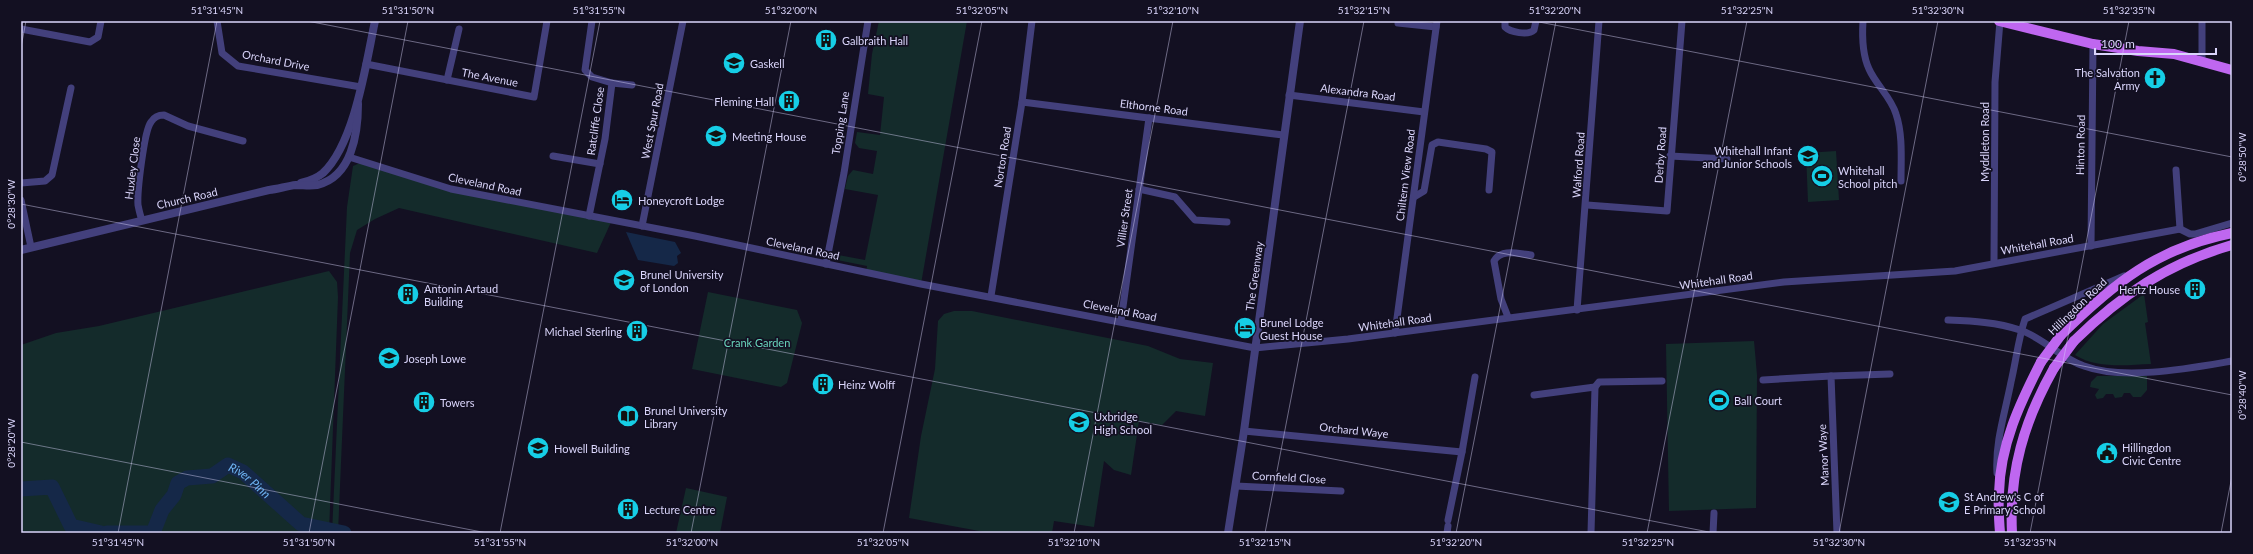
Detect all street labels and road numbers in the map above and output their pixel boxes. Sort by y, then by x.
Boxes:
street label: Orchard Drive [241,47,311,73]
street label: The Avenue [461,65,520,89]
street label: Alexandra Road [1320,81,1396,103]
street label: West Spur Road [638,82,666,160]
street label: Ratcliffe Close [584,86,606,156]
street label: Topping Lane [829,90,851,156]
street label: Elthorne Road [1119,96,1189,118]
street label: Myddleton Road [1978,102,1991,182]
street label: Hinton Road [2073,115,2087,175]
street label: Norton Road [991,125,1013,189]
street label: Derby Road [1652,126,1668,184]
street label: Chiltern View Road [1393,128,1417,222]
street label: Walford Road [1569,132,1587,198]
street label: Huxley Close [122,136,142,200]
street label: Cleveland Road [447,170,523,198]
street label: Church Road [155,185,219,211]
street label: Villier Street [1113,188,1135,248]
street label: Whitehall Road [2000,231,2074,257]
street label: Cleveland Road [765,234,841,262]
street label: The Greenway [1243,240,1265,312]
street label: Whitehall Road [1679,268,1753,292]
street label: Hillingdon Road [2045,275,2109,337]
street label: Cleveland Road [1082,297,1158,323]
street label: Whitehall Road [1358,310,1432,334]
street label: Orchard Waye [1319,420,1389,440]
street label: Manor Waye [1815,424,1831,486]
street label: Cornfield Close [1252,469,1326,485]

